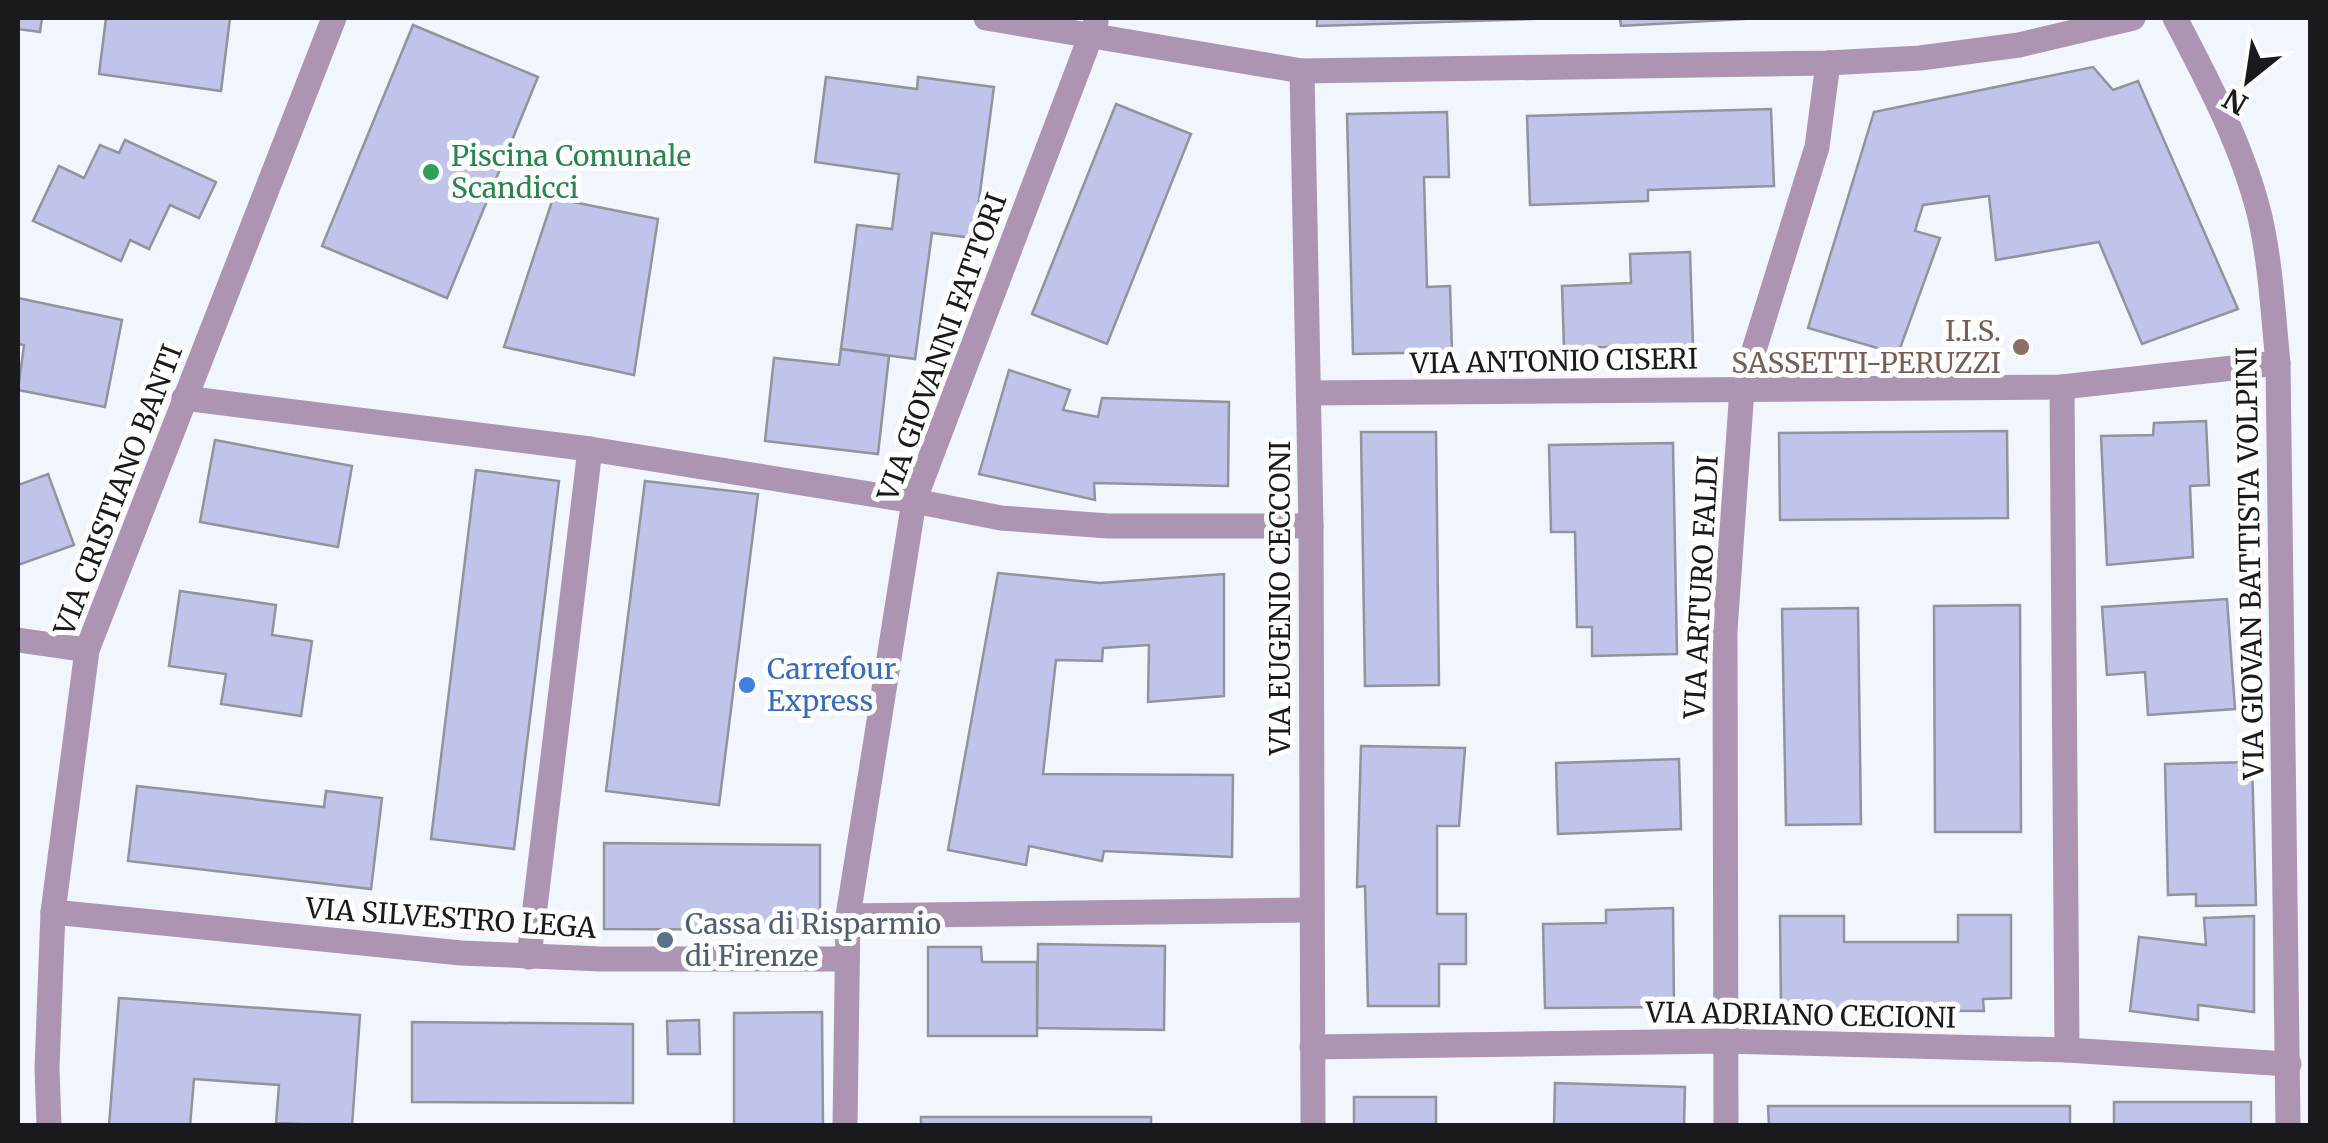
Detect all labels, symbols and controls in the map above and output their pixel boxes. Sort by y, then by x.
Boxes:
north arrow [2198,30,2298,130]
text: N [2217,81,2254,123]
place label: Piscina Comunale Scandicci [451,138,691,206]
marker: Piscina Comunale Scandicci [420,161,442,183]
street label: VIA GIOVANNI FATTORI [869,188,1014,507]
place label: I.I.S. SASSETTI-PERUZZI [1731,313,2001,381]
marker: I.I.S. SASSETTI-PERUZZI [2010,336,2032,358]
street label: VIA CRISTIANO BANTI [45,339,190,642]
street label: VIA ANTONIO CISERI [1409,340,1698,382]
street label: VIA GIOVAN BATTISTA VOLPINI [2228,346,2272,781]
street label: VIA EUGENIO CECCONI [1262,441,1298,756]
street label: VIA ARTURO FALDI [1676,454,1726,721]
place label: Carrefour Express [767,651,896,719]
marker: Carrefour Express [736,674,758,696]
street label: VIA SILVESTRO LEGA [304,890,598,946]
place label: Cassa di Risparmio di Firenze [685,906,941,974]
marker: Cassa di Risparmio di Firenze [654,929,676,951]
street label: VIA ADRIANO CECIONI [1644,994,1957,1036]

